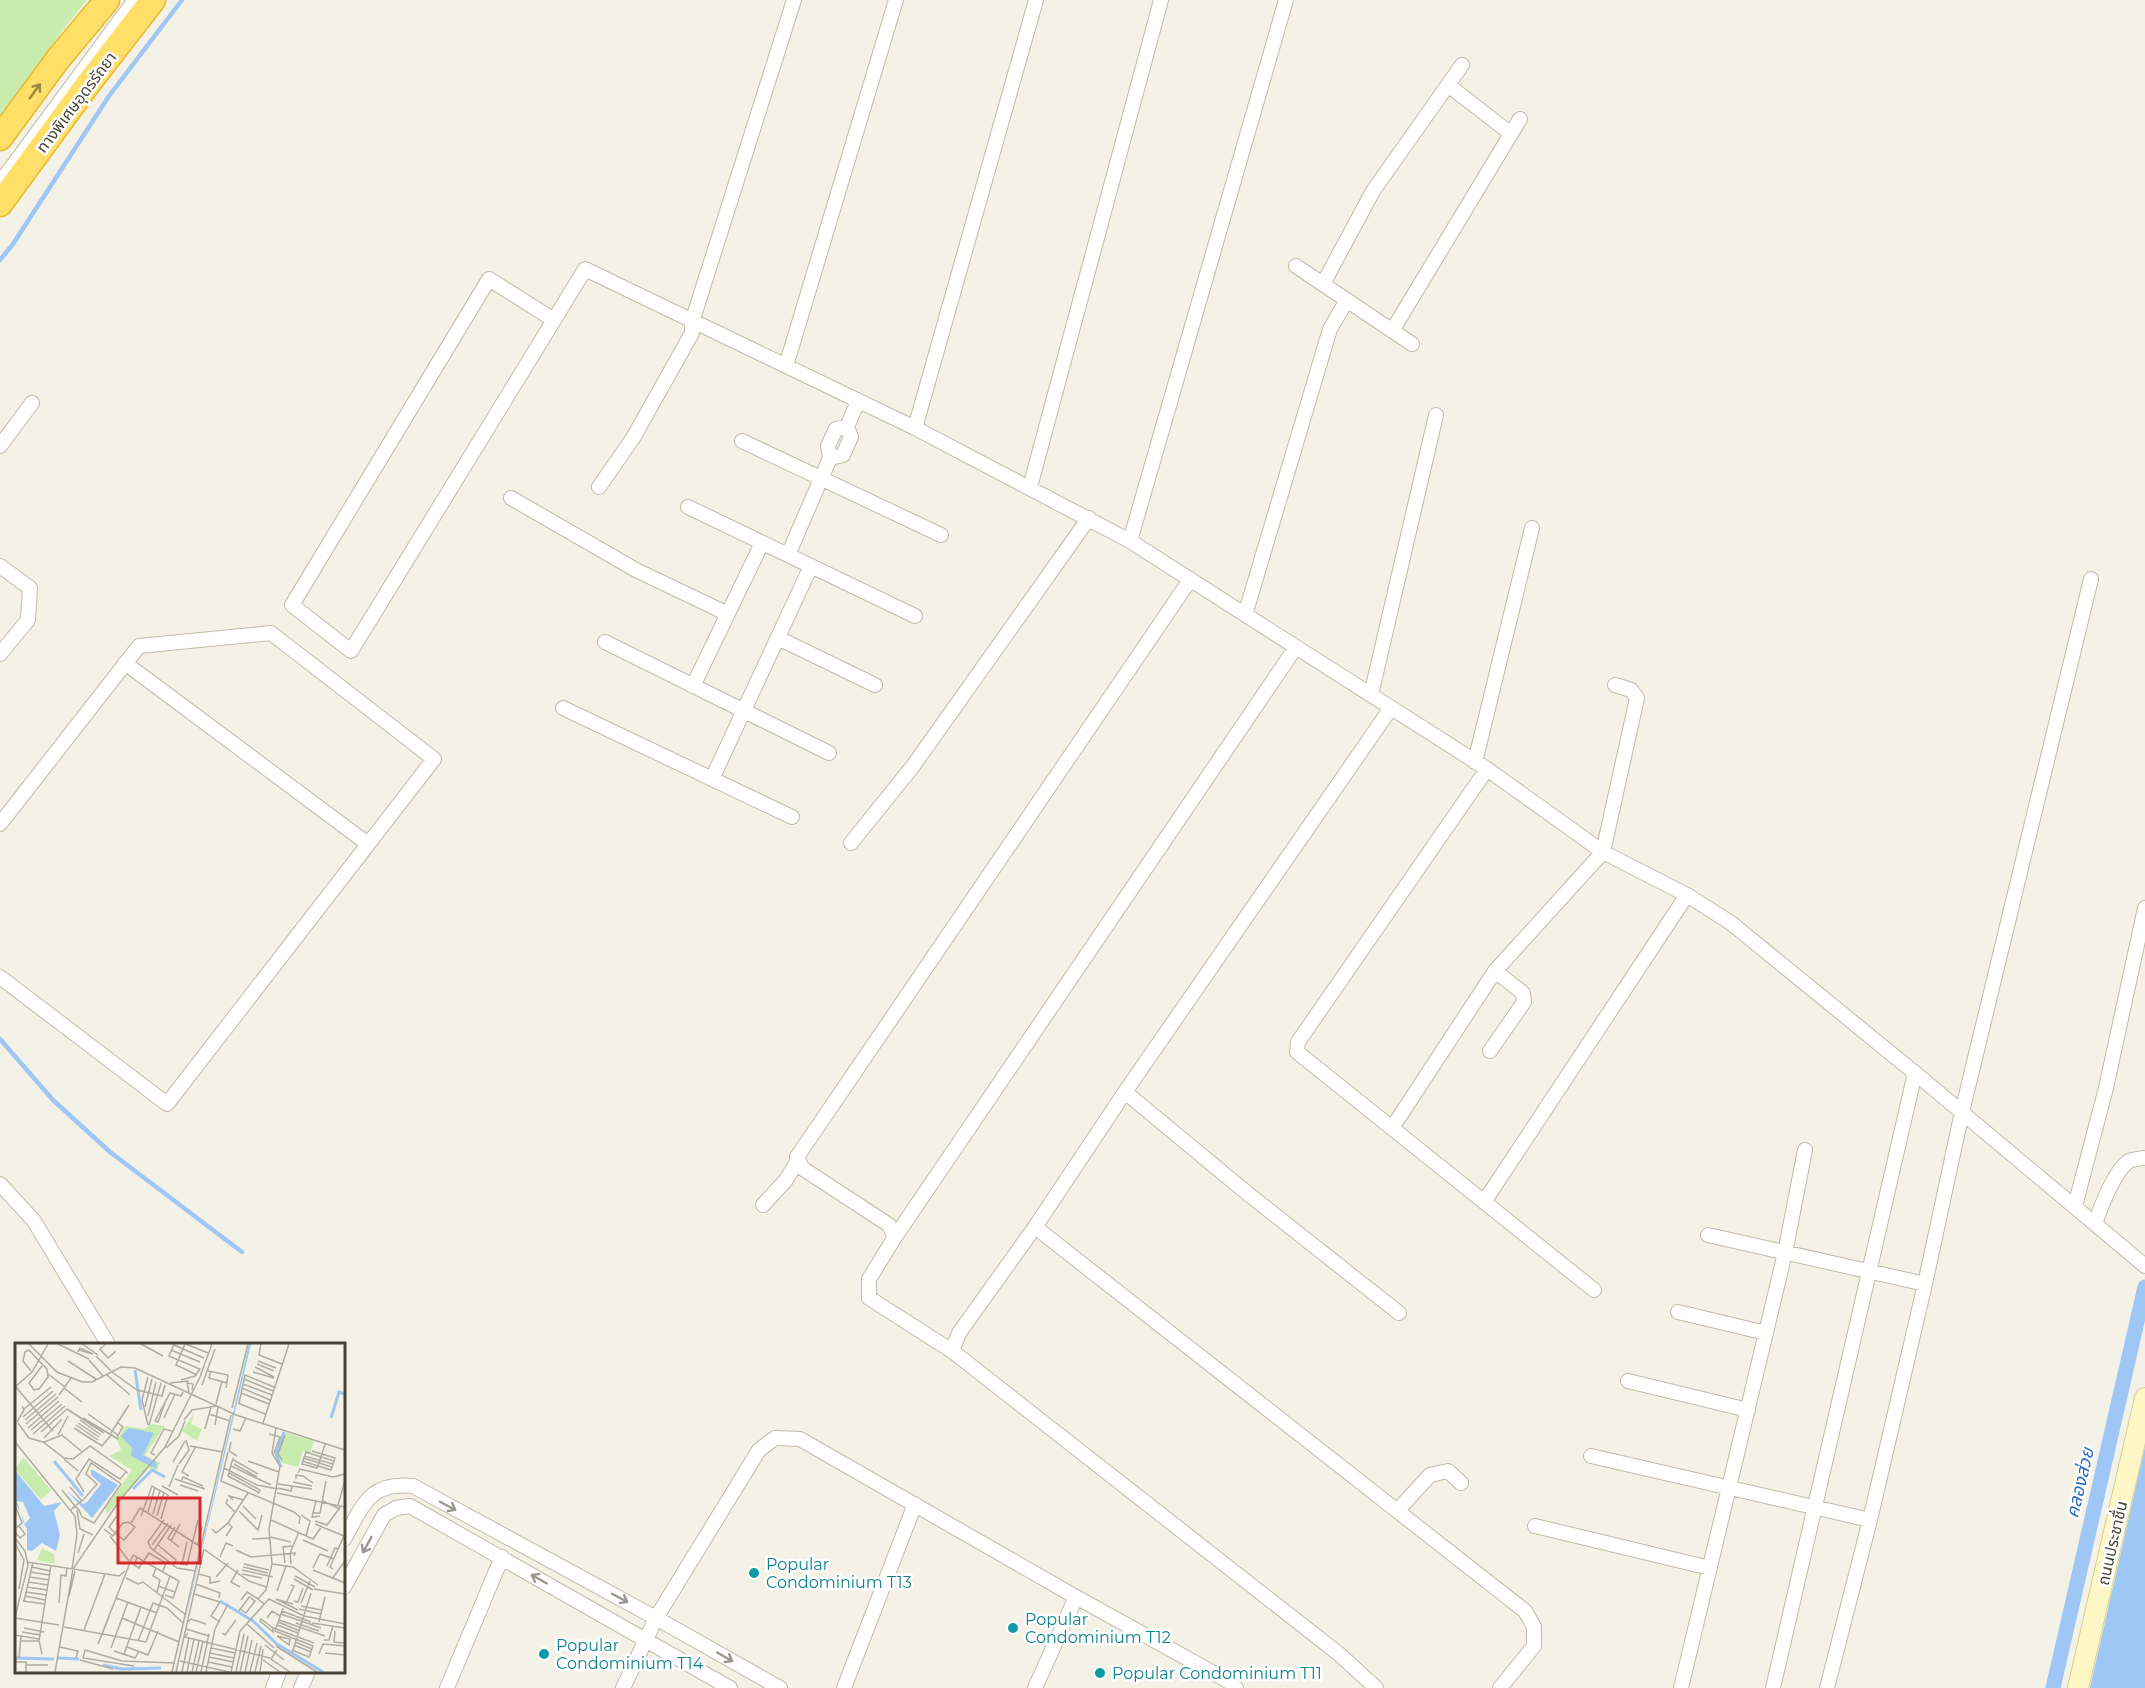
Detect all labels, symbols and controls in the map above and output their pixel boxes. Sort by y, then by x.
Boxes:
street label: ทางพิเศษอุดรรัถยา [32,48,120,156]
one-way arrow [28,83,41,99]
inset map [15,1343,345,1673]
water label: คลองส่วย [2061,1445,2099,1520]
street label: ถนนประชาชื่น [2092,1499,2131,1587]
one-way arrow [439,1501,457,1512]
one-way arrow [361,1536,373,1553]
place label: Popular Condominium T13 [766,1555,912,1592]
marker: Popular Condominium T13 [747,1566,761,1580]
one-way arrow [531,1572,548,1584]
one-way arrow [611,1592,628,1604]
place label: Popular Condominium T12 [1025,1610,1171,1647]
marker: Popular Condominium T12 [1006,1621,1020,1635]
place label: Popular Condominium T14 [556,1636,704,1673]
marker: Popular Condominium T14 [537,1647,551,1661]
one-way arrow [716,1651,733,1663]
place label: Popular Condominium T11 [1112,1664,1322,1683]
marker: Popular Condominium T11 [1093,1666,1107,1680]

